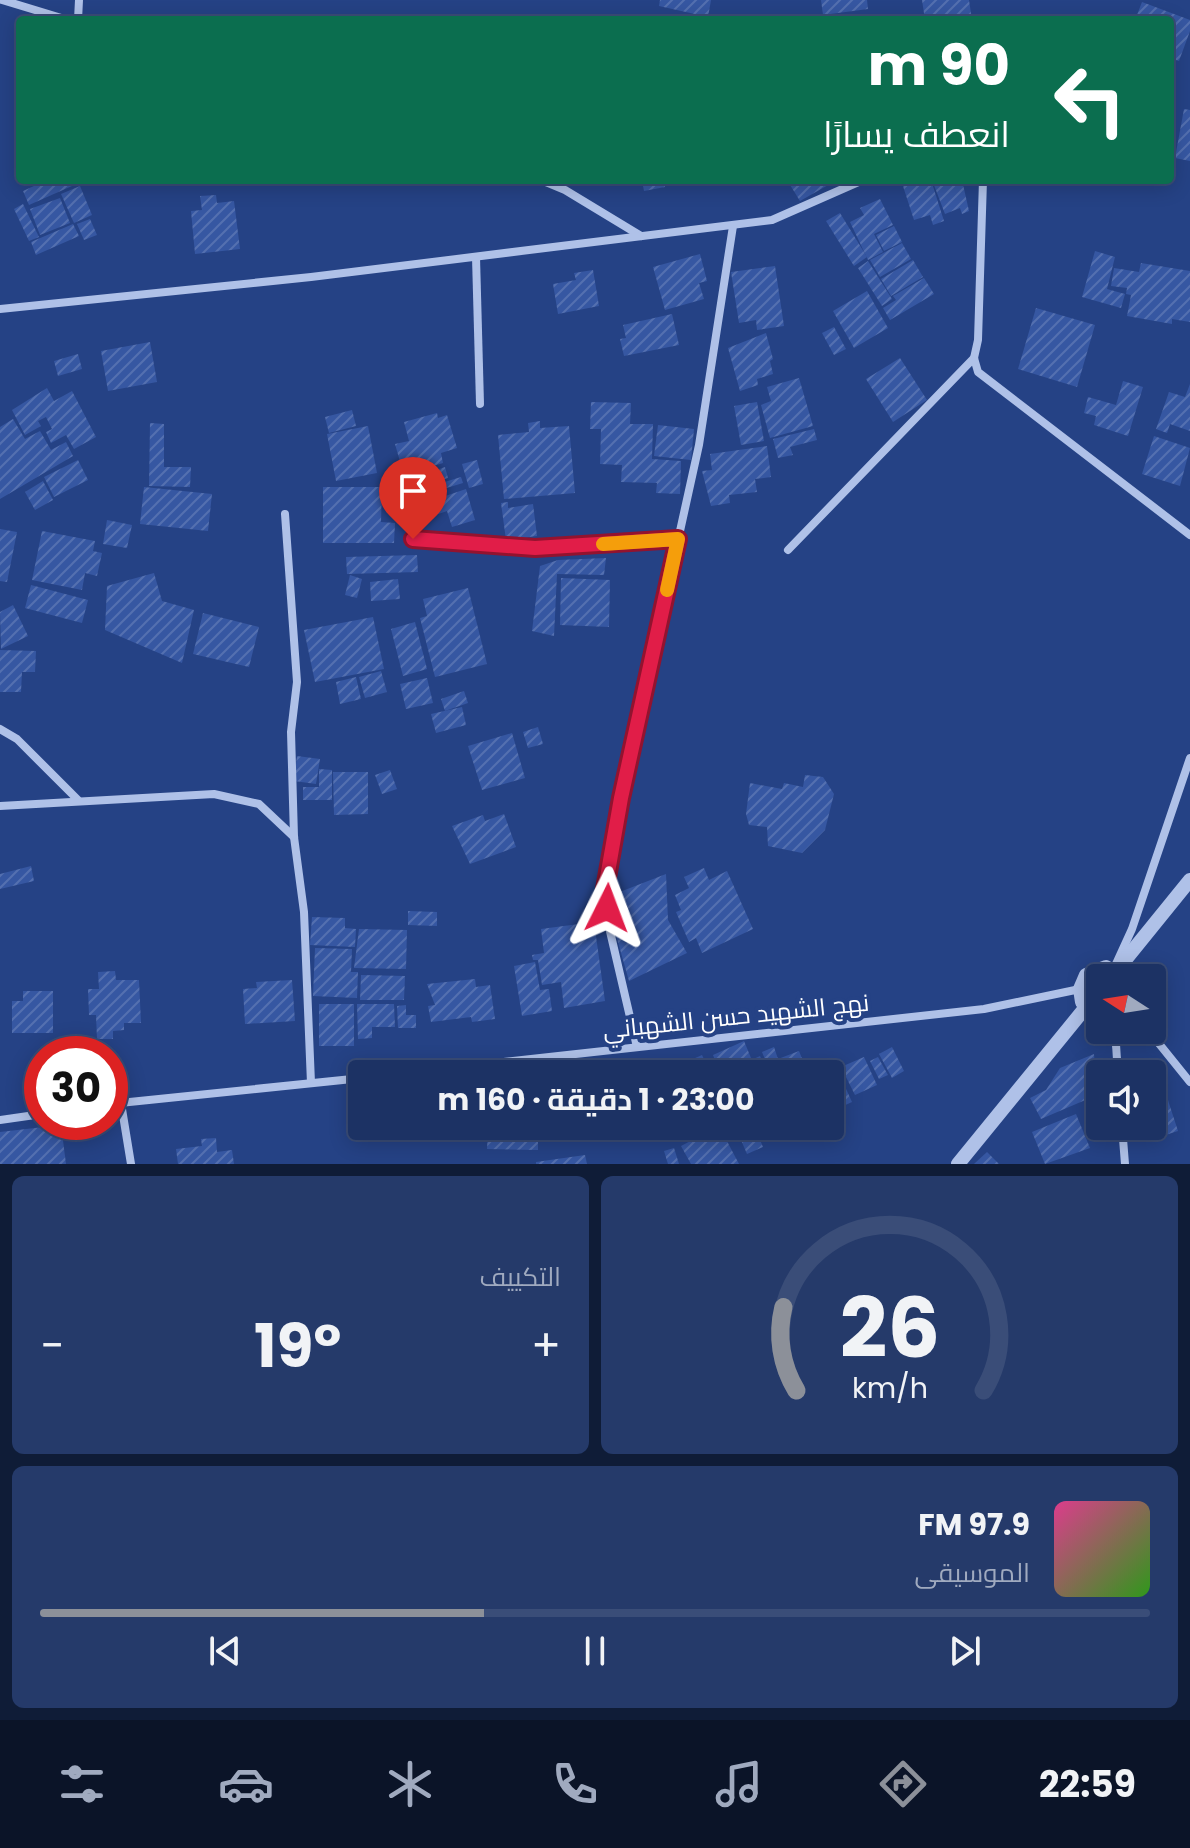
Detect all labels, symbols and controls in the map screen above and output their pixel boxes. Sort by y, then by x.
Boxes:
text: 90 m [868,26,1010,105]
icon: left [1038,48,1142,152]
text: انعطف يسارًا [823,109,1010,160]
pin [379,457,447,539]
icon: arrive [391,469,435,513]
position arrow [565,866,649,950]
north arrow [1086,964,1166,1044]
map controls [1086,964,1166,1140]
street label: نهج الشهيد حسن الشهباني [601,986,871,1049]
speed limit sign: 30 [24,1036,128,1140]
button: sound [1086,1060,1166,1140]
text: 23:00 · 1 دقيقة · 160 m [438,1078,754,1121]
text: التكييف [479,1259,561,1295]
text: 26 [839,1270,940,1386]
text: 19° [254,1304,341,1388]
text: − [40,1315,64,1376]
text: + [531,1315,561,1376]
text: km/h [851,1368,928,1408]
text: 97.9 FM [918,1503,1030,1546]
text: الموسيقى [915,1555,1030,1591]
icon: previous [203,1629,247,1673]
icon: pause [573,1629,617,1673]
icon: next [943,1629,987,1673]
icon: filters [54,1756,110,1812]
icon: car [218,1756,274,1812]
icon: climate [382,1756,438,1812]
icon: phone [547,1756,603,1812]
icon: music [711,1756,767,1812]
icon: directions [875,1756,931,1812]
text: 22:59 [1039,1759,1136,1810]

